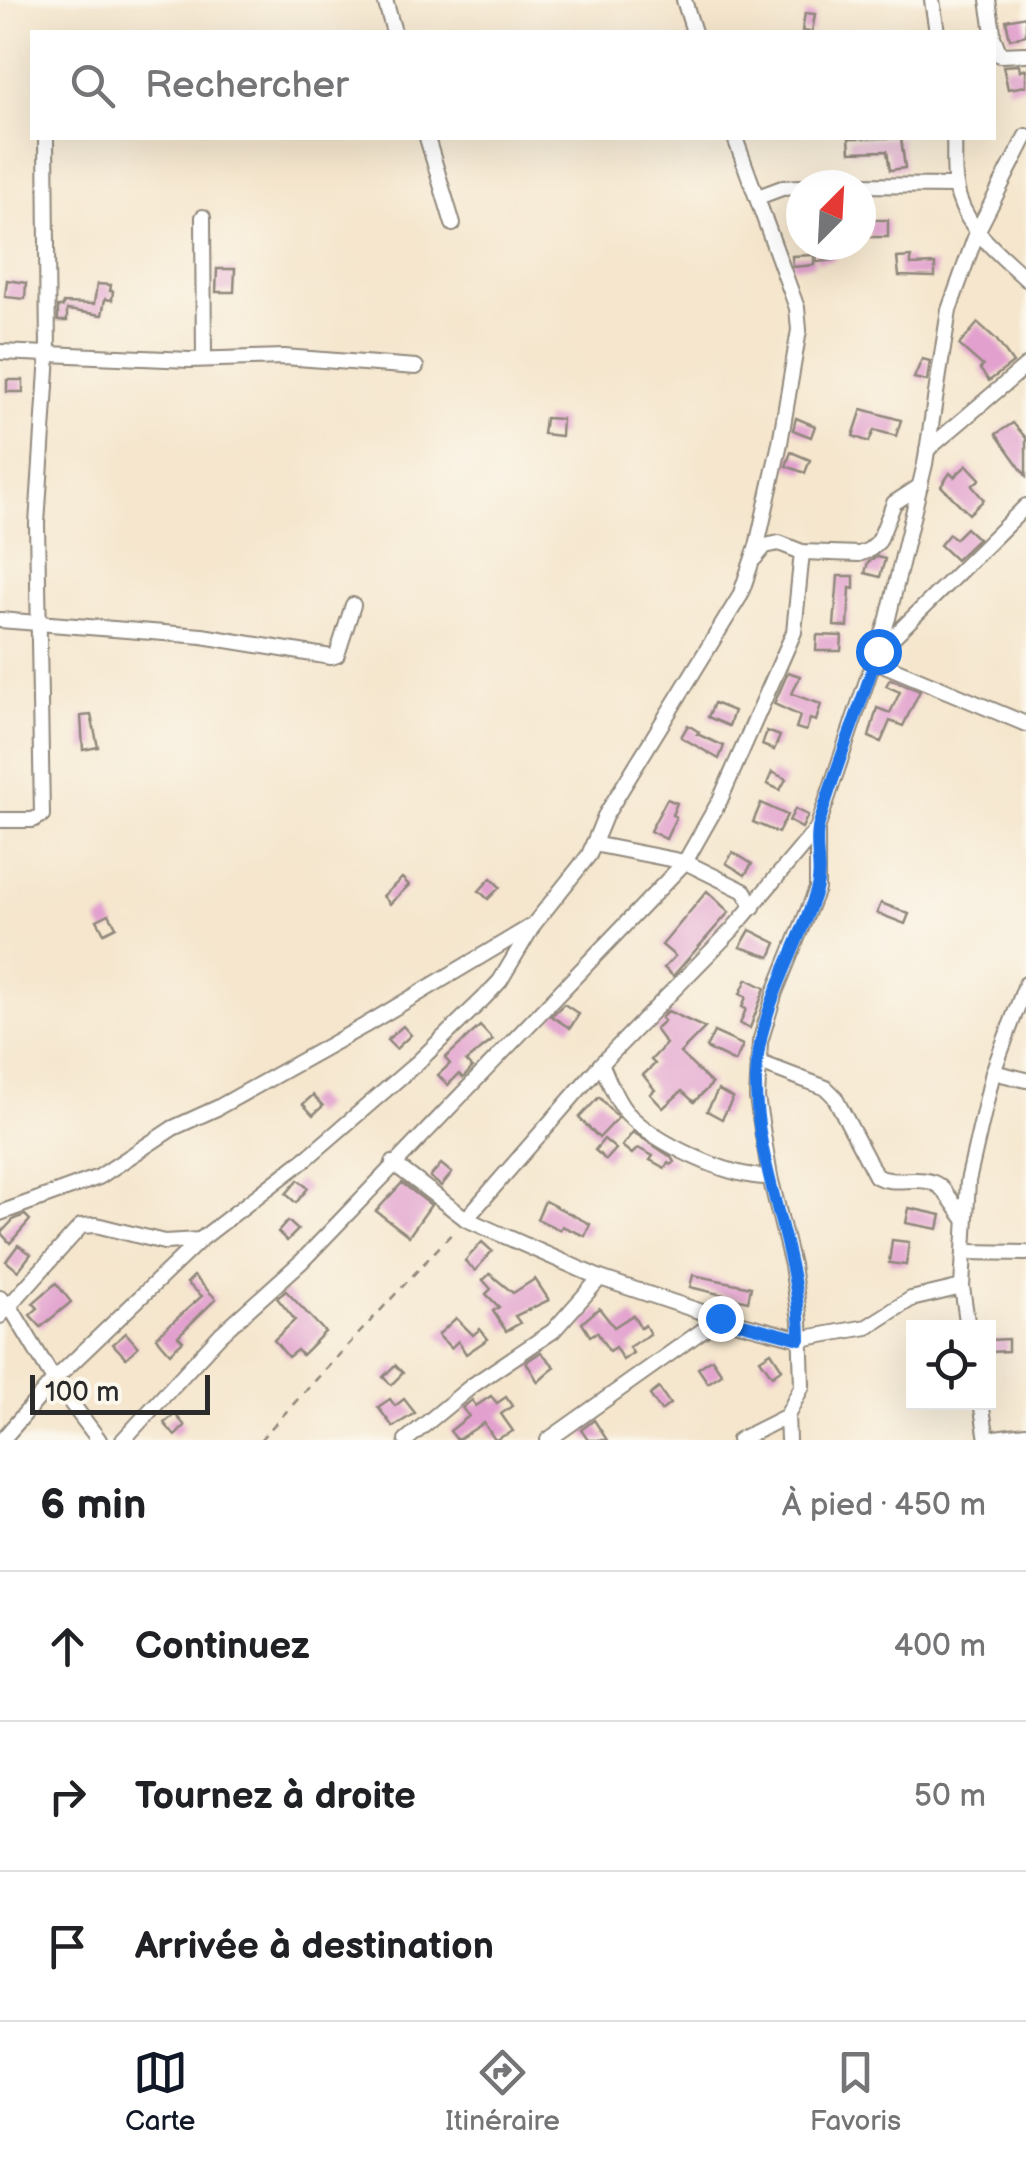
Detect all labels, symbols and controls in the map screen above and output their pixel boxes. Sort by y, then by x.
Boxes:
search box [30,30,996,140]
icon: search [65,58,120,113]
text: Rechercher [145,63,349,108]
north arrow [786,170,876,260]
route start [856,629,902,675]
route end [698,1296,744,1342]
map controls [906,1320,996,1410]
button: locate [906,1320,996,1410]
scale bar [30,1370,210,1414]
text: 100 m [45,1376,119,1409]
text: 6 min [40,1480,146,1531]
text: À pied · 450 m [782,1486,986,1525]
icon: ahead [40,1619,95,1674]
text: Continuez [135,1624,310,1669]
text: 400 m [894,1627,986,1666]
icon: right [40,1769,95,1824]
text: Tournez à droite [135,1774,416,1819]
text: 50 m [914,1777,986,1816]
icon: arrive [40,1919,95,1974]
text: Arrivée à destination [135,1924,494,1969]
tab: Carte [125,2045,195,2138]
tab: Itinéraire [445,2045,560,2138]
tab: Favoris [810,2045,901,2138]

